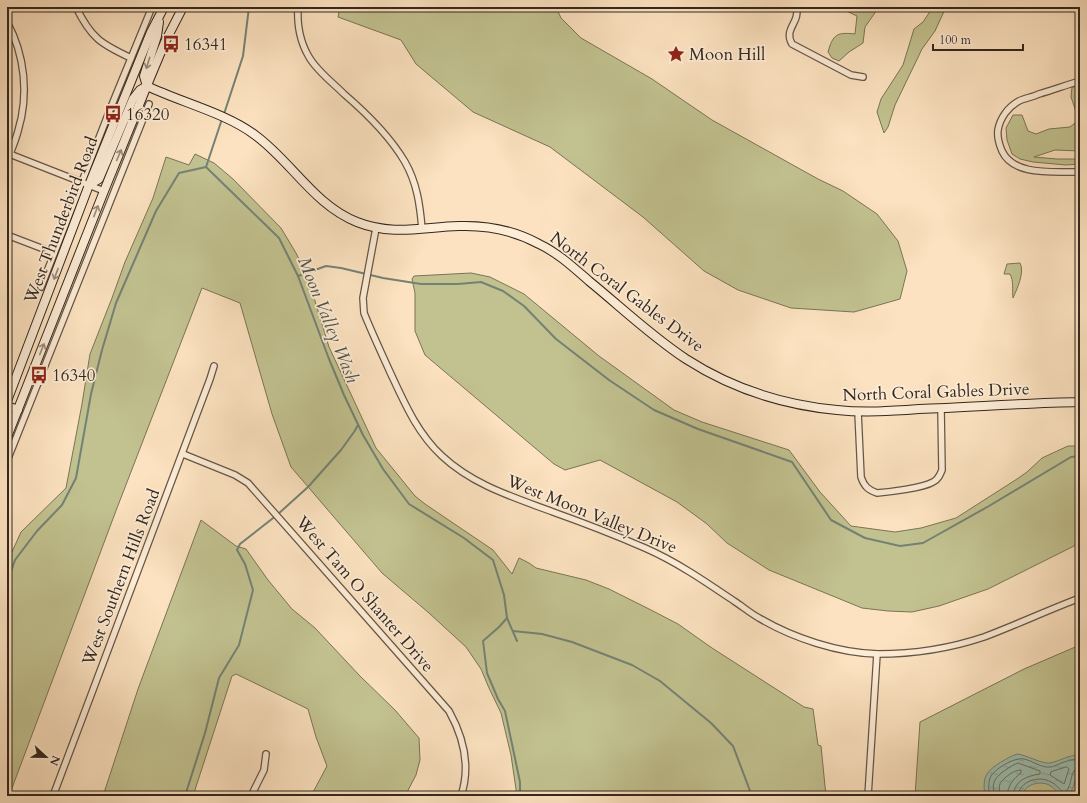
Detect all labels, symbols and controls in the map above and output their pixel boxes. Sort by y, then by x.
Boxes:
scale bar [933,26,1023,52]
text: 100 m [939,32,972,48]
place label: 16341 [184,33,228,56]
bus stop icon: 16341 [161,34,181,54]
place label: Moon Hill [689,43,766,66]
place icon: Moon Hill [666,44,686,64]
one-way arrow [143,57,151,69]
place label: 16320 [126,103,170,126]
bus stop icon: 16320 [103,104,123,124]
street label: West Thunderbird Road [18,133,103,308]
one-way arrow [116,149,123,161]
one-way arrow [93,205,101,217]
street label: North Coral Gables Drive [545,227,709,357]
water label: Moon Valley Wash [291,253,365,387]
one-way arrow [51,267,59,279]
one-way arrow [39,343,46,355]
place label: 16340 [52,364,96,387]
bus stop icon: 16340 [29,365,49,385]
street label: North Coral Gables Drive [842,377,1030,407]
street label: West Moon Valley Drive [503,469,681,559]
street label: West Southern Hills Road [76,485,165,669]
street label: West Tam O Shanter Drive [290,510,439,677]
north arrow [26,737,66,777]
text: N [46,753,64,768]

